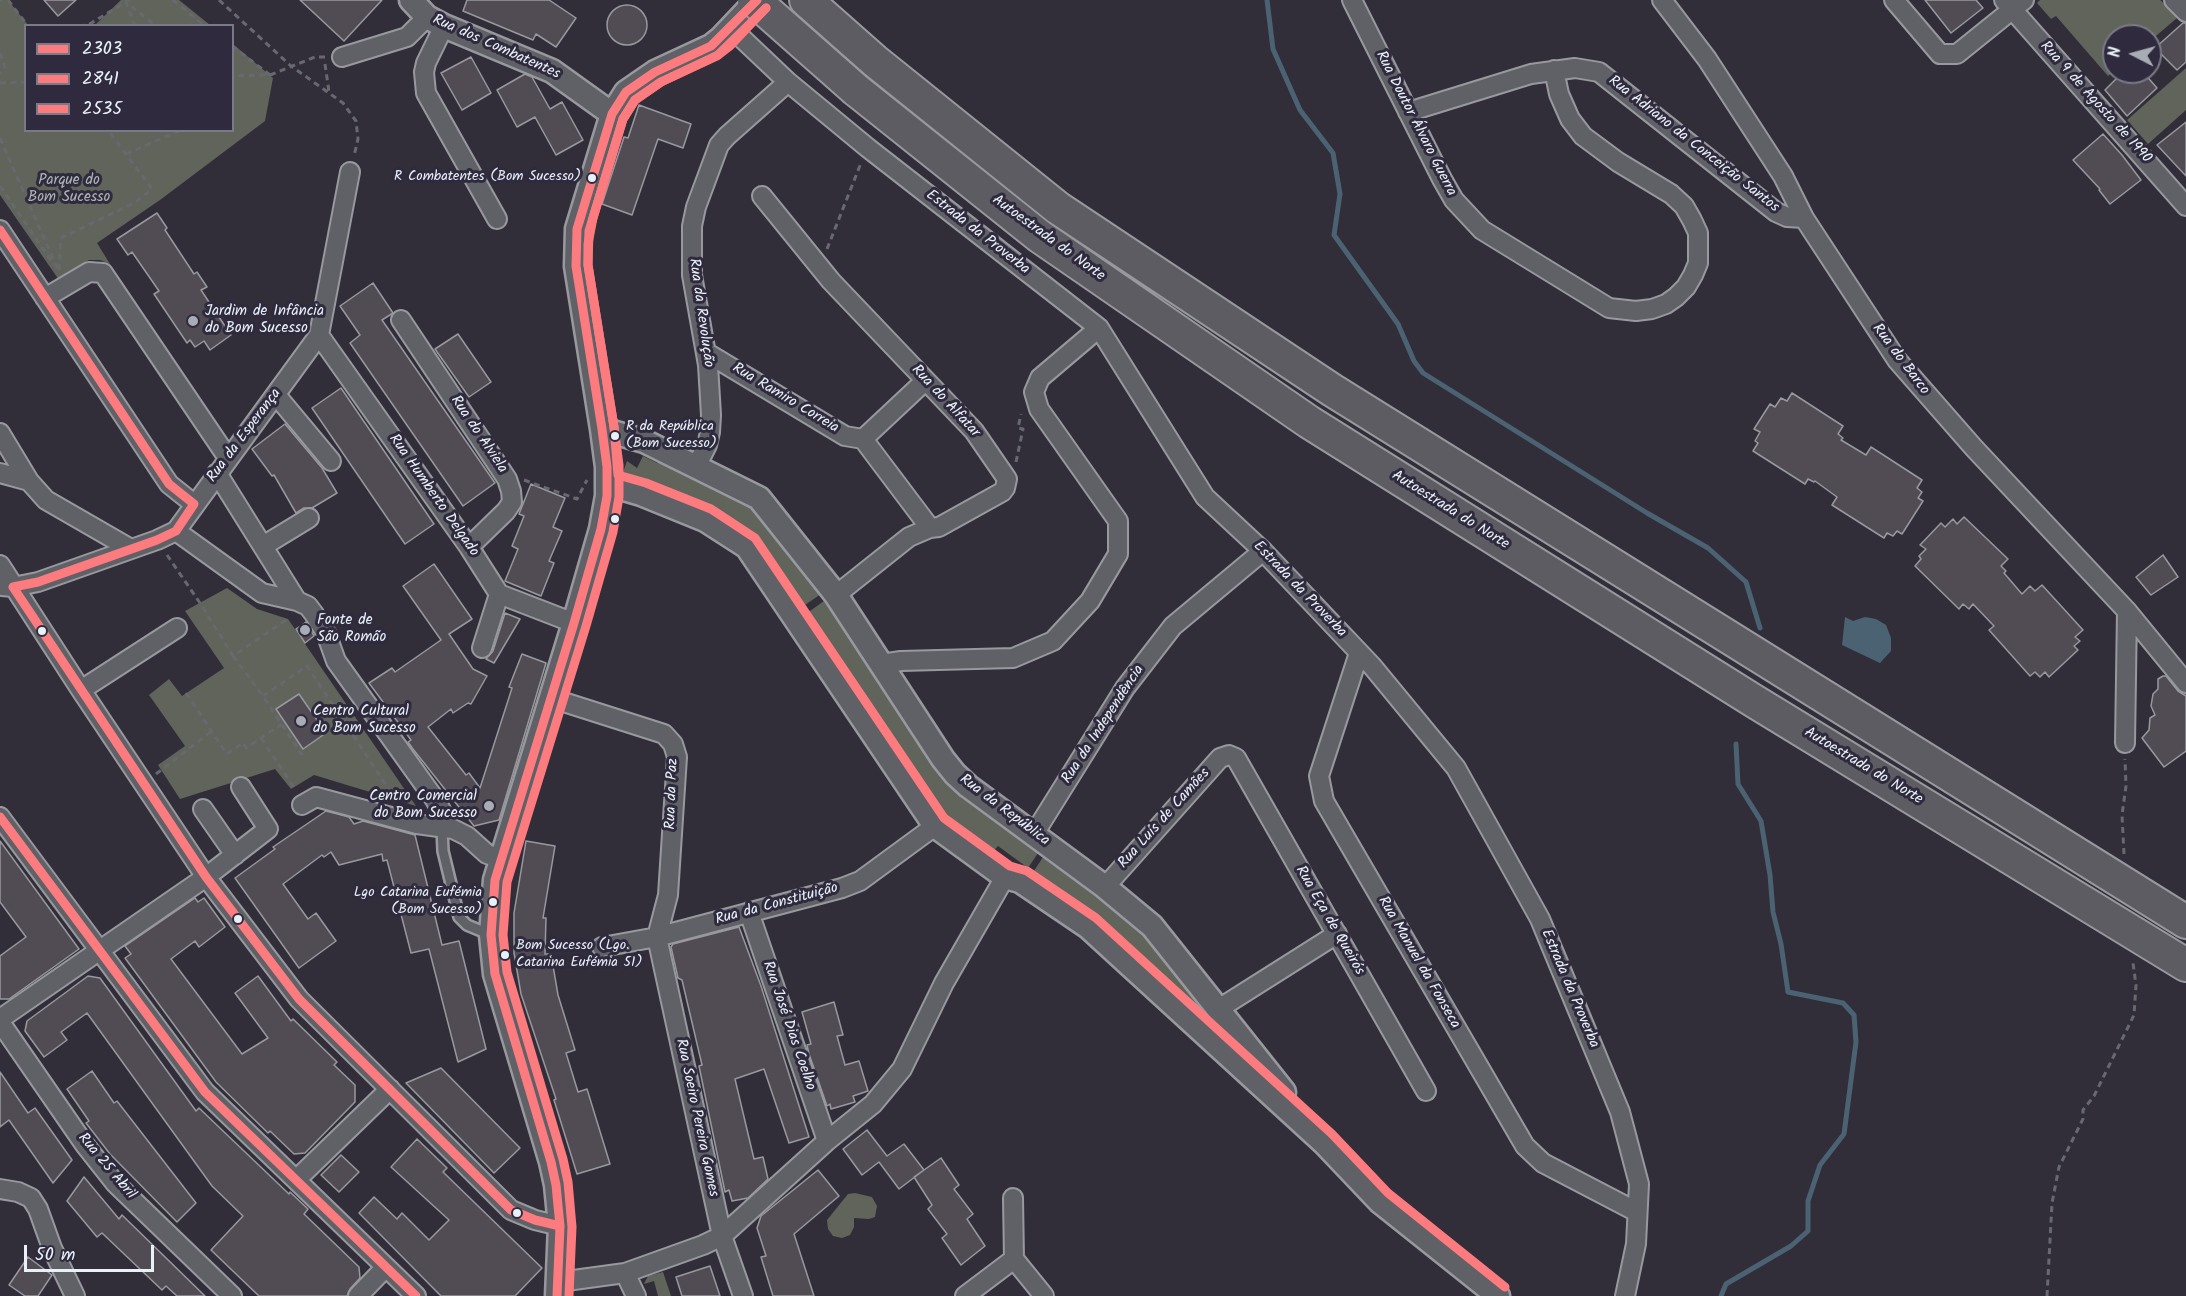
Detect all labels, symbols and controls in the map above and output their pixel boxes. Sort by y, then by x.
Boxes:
street label: Rua dos Combatentes [429,12,563,84]
legend [24,24,234,132]
north arrow [2102,24,2162,84]
text: 2303 [82,35,122,64]
street label: Rua 9 de Agosto de 1990 [2036,38,2154,168]
text: N [2103,46,2129,59]
street label: Rua Doutor Álvaro Guerra [1371,48,1459,200]
text: 2841 [82,65,119,94]
street label: Rua Adriano da Conceição Santos [1604,73,1782,217]
text: 2535 [82,95,122,124]
place label: R Combatentes (Bom Sucesso) [394,170,581,186]
park label: Parque do Bom Sucesso [28,172,110,207]
marker: R Combatentes (Bom Sucesso) [586,172,598,184]
street label: Estrada da Proverba [921,187,1033,279]
street label: Autoestrada do Norte [988,192,1108,286]
street label: Rua da Revolução [683,257,717,369]
place label: Jardim de Infância do Bom Sucesso [205,303,324,338]
marker: Jardim de Infância do Bom Sucesso [186,314,200,328]
street label: Rua do Barco [1867,321,1933,399]
street label: Rua Ramiro Correia [728,360,842,438]
street label: Rua do Alfatar [907,362,983,442]
street label: Rua da Esperança [204,386,286,486]
street label: Rua do Alviela [446,393,510,477]
place label: R da República (Bom Sucesso) [626,420,717,452]
marker: R da República (Bom Sucesso) [609,430,621,442]
street label: Rua Humberto Delgado [384,431,482,561]
street label: Autoestrada do Norte [1388,468,1512,554]
unlabelled marker [609,513,621,525]
street label: Estrada da Proverba [1248,538,1350,642]
place label: Fonte de São Romão [317,612,386,647]
marker: Fonte de São Romão [298,623,312,637]
unlabelled marker [36,625,48,637]
street label: Rua da Independência [1059,662,1149,788]
place label: Centro Cultural do Bom Sucesso [313,703,416,738]
marker: Centro Cultural do Bom Sucesso [294,714,308,728]
street label: Autoestrada do Norte [1800,724,1926,810]
street label: Rua da Paz [663,758,683,830]
street label: Rua Luís de Camões [1115,765,1215,873]
street label: Rua da República [955,771,1053,851]
place label: Centro Comercial do Bom Sucesso [369,788,477,823]
marker: Centro Comercial do Bom Sucesso [482,799,496,813]
street label: Rua Eça de Queirós [1290,863,1368,979]
street label: Rua da Constituição [714,880,840,930]
place label: Lgo Catarina Eufémia (Bom Sucesso) [354,886,482,918]
street label: Rua Manuel da Fonseca [1373,894,1463,1032]
marker: Lgo Catarina Eufémia (Bom Sucesso) [487,896,499,908]
unlabelled marker [232,913,244,925]
street label: Estrada da Proverba [1536,927,1602,1051]
place label: Bom Sucesso (Lgo. Catarina Eufémia 51) [516,939,642,972]
marker: Bom Sucesso (Lgo. Catarina Eufémia 51) [499,949,511,961]
street label: Rua José Dias Coelho [757,959,819,1093]
street label: Rua Soeiro Pereira Gomes [670,1037,722,1199]
street label: Rua 25 Abril [73,1130,139,1204]
unlabelled marker [511,1207,523,1219]
scale bar [27,1233,158,1271]
text: 50 m [35,1241,75,1270]

